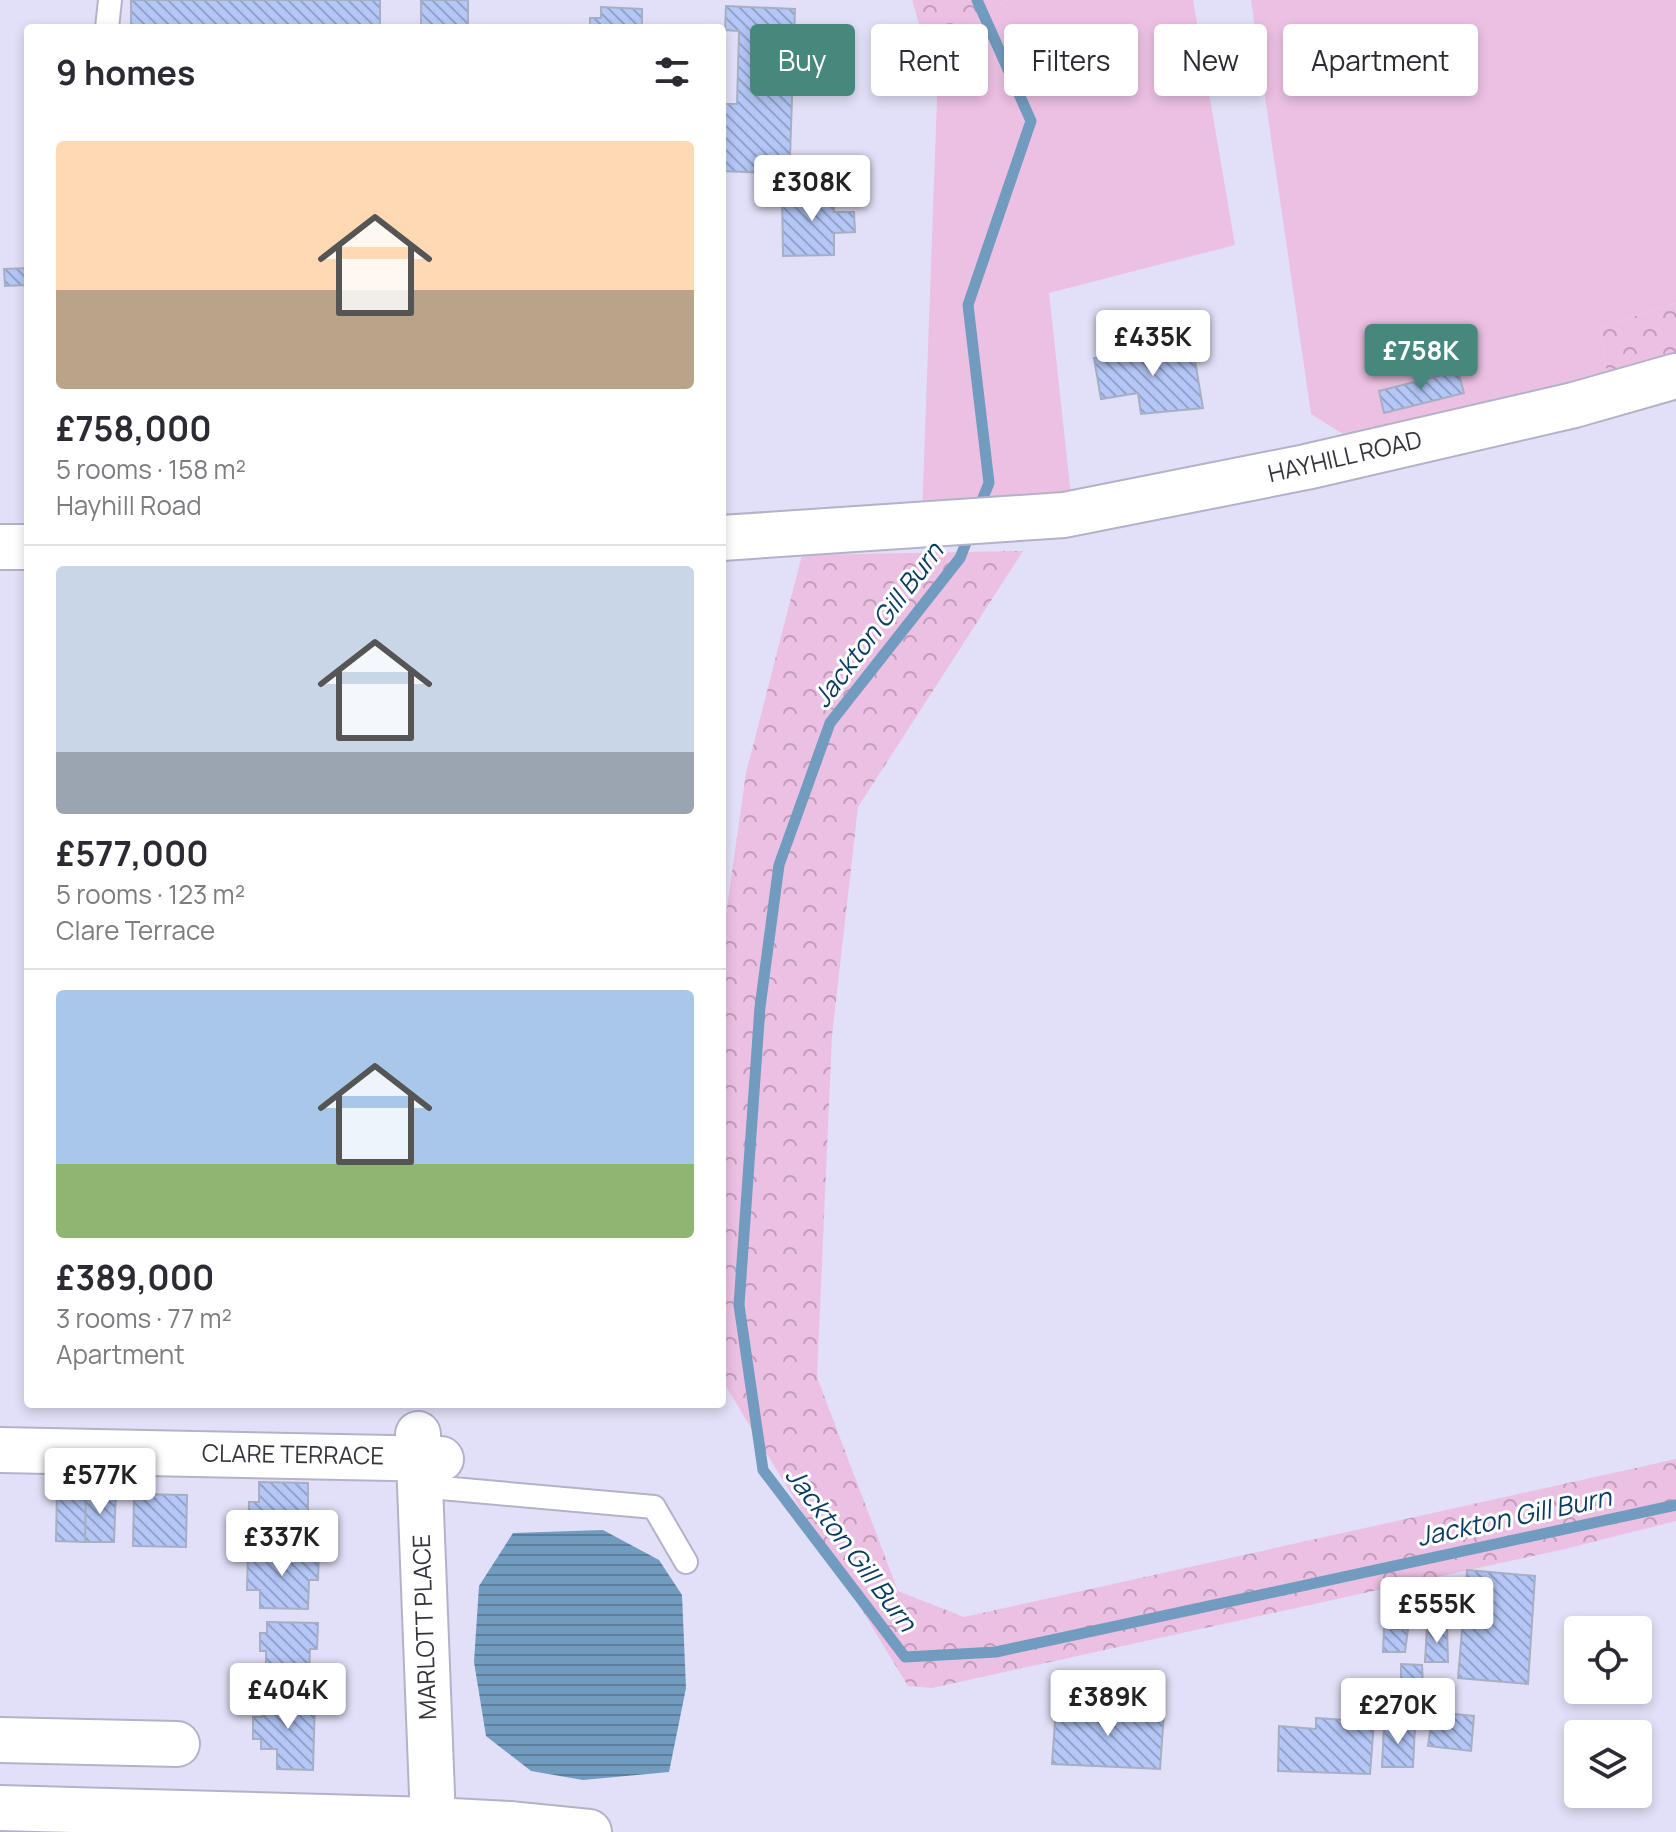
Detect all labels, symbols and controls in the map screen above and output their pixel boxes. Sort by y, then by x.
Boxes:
chip: Buy [750,24,855,96]
chip: Rent [871,24,988,96]
chip: Filters [1004,24,1138,96]
chip: New [1154,24,1267,96]
chip: Apartment [1283,24,1478,96]
text: 9 homes [56,49,195,95]
icon: filters [650,50,694,94]
pin: £308K [756,155,868,223]
text: £308K [772,163,852,199]
icon: home [303,193,447,337]
pin: £435K [1097,310,1209,378]
text: £435K [1114,318,1192,354]
pin: £758K [1365,324,1477,392]
text: £758K [1383,332,1459,368]
text: £758,000 [56,405,212,451]
street label: HAYHILL ROAD [1264,422,1425,489]
text: 5 rooms · 158 m² [56,451,246,487]
text: Hayhill Road [56,487,202,523]
water label: Jackton Gill Burn [803,533,952,714]
icon: home [303,618,447,762]
text: £577,000 [56,830,209,876]
text: 5 rooms · 123 m² [56,876,245,912]
text: Clare Terrace [56,912,215,948]
icon: home [303,1042,447,1186]
text: £389,000 [56,1254,214,1300]
text: 3 rooms · 77 m² [56,1300,232,1336]
text: Apartment [56,1336,185,1372]
street label: CLARE TERRACE [202,1435,384,1472]
pin: £577K [44,1448,156,1516]
text: £577K [63,1456,137,1492]
water label: Jackton Gill Burn [778,1459,927,1639]
water label: Jackton Gill Burn [1413,1478,1616,1554]
pin: £337K [226,1510,338,1578]
text: £337K [244,1518,320,1554]
street label: MARLOTT PLACE [404,1534,443,1720]
pin: £555K [1381,1577,1493,1645]
text: £555K [1398,1585,1476,1621]
map controls [1564,1616,1652,1808]
button: locate [1564,1616,1652,1704]
pin: £404K [232,1663,344,1731]
pin: £389K [1052,1670,1164,1738]
text: £404K [248,1671,328,1707]
text: £389K [1069,1678,1147,1714]
pin: £270K [1342,1678,1454,1746]
text: £270K [1359,1686,1437,1722]
button: layers [1564,1720,1652,1808]

